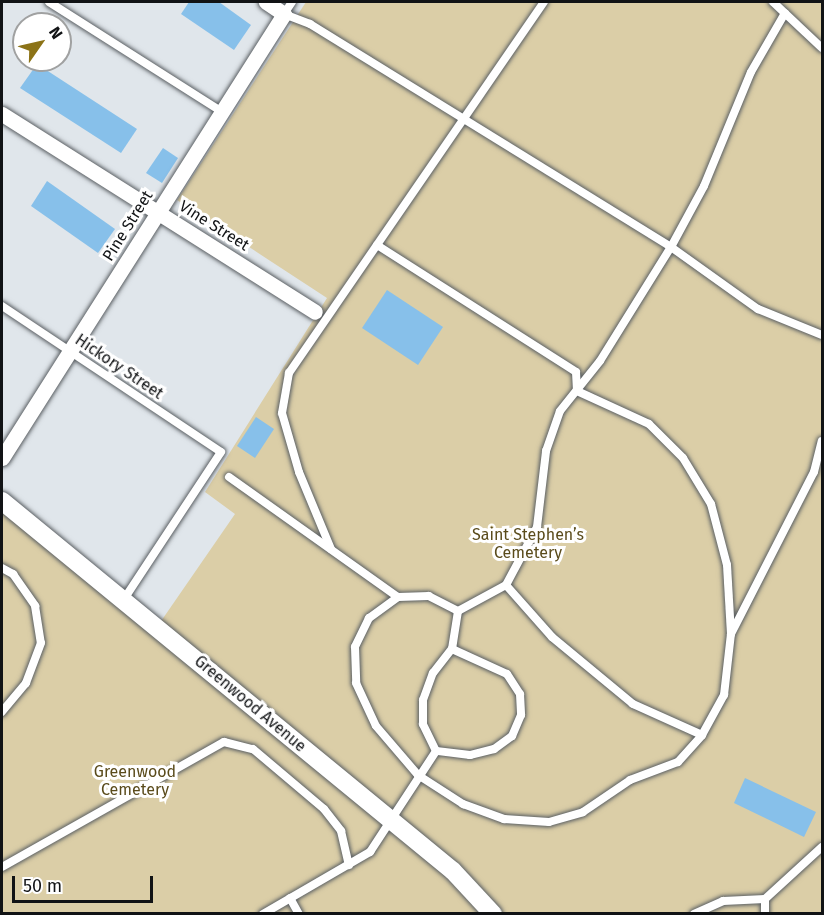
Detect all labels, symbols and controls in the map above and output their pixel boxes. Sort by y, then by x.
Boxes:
north arrow [12,12,72,72]
text: N [45,23,67,42]
street label: Pine Street [99,187,157,265]
street label: Vine Street [175,197,253,255]
street label: Hickory Street [71,330,167,404]
park label: Saint Stephen’s Cemetery [472,525,584,563]
street label: Greenwood Avenue [190,652,310,756]
park label: Greenwood Cemetery [94,762,176,800]
scale bar [15,864,156,902]
text: 50 m [23,875,62,897]

